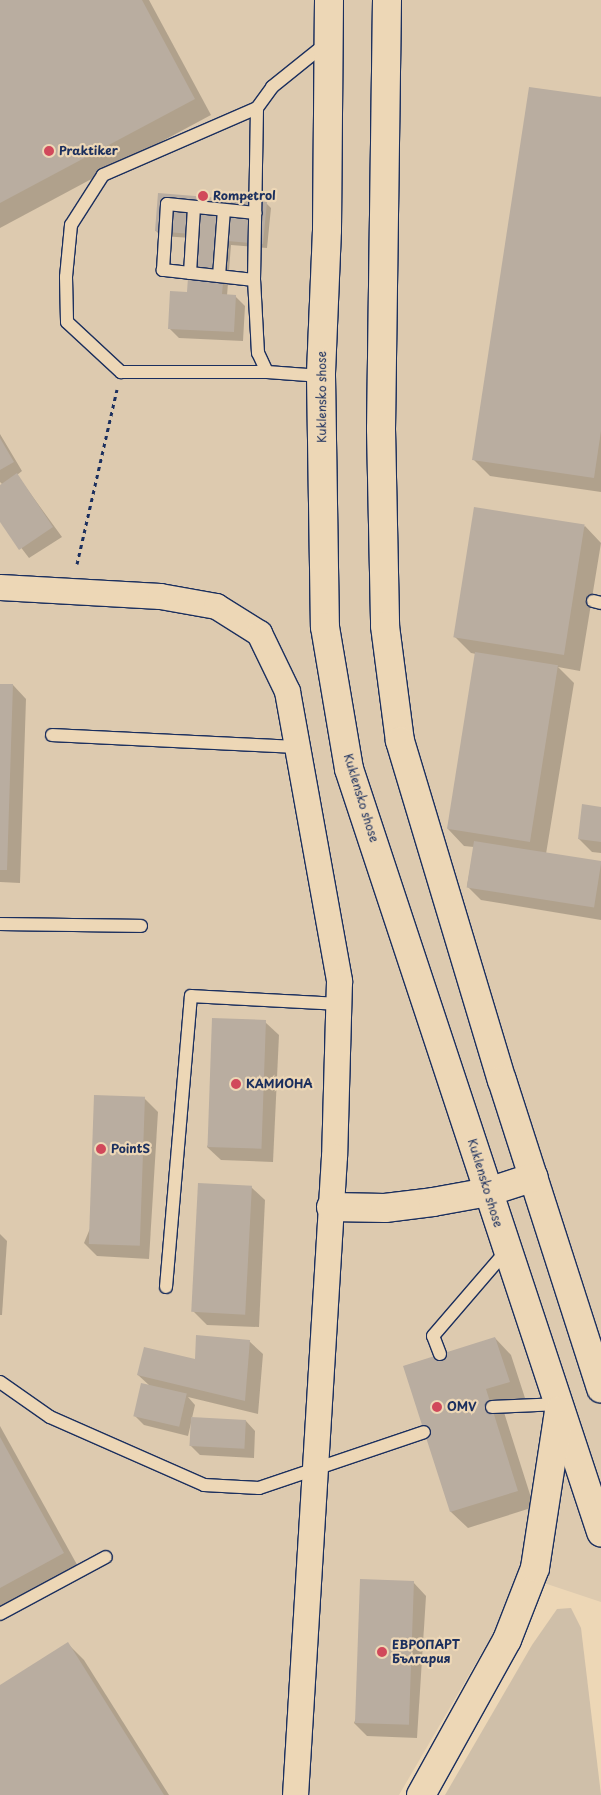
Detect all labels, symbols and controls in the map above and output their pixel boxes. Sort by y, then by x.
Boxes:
place label: Praktiker [59,144,118,158]
marker: Praktiker [43,145,55,157]
place label: Rompetrol [213,189,276,203]
marker: Rompetrol [197,190,209,202]
street label: Kuklensko shose [315,351,329,443]
street label: Kuklensko shose [341,752,381,844]
place label: КАМИОНА [246,1077,313,1091]
marker: КАМИОНА [230,1078,242,1090]
street label: Kuklensko shose [465,1137,505,1229]
place label: PointS [111,1142,150,1156]
marker: PointS [95,1143,107,1155]
place label: OMV [447,1400,476,1414]
marker: OMV [431,1401,443,1413]
place label: ЕВРОПАРТ България [392,1638,460,1666]
marker: ЕВРОПАРТ България [376,1646,388,1658]

